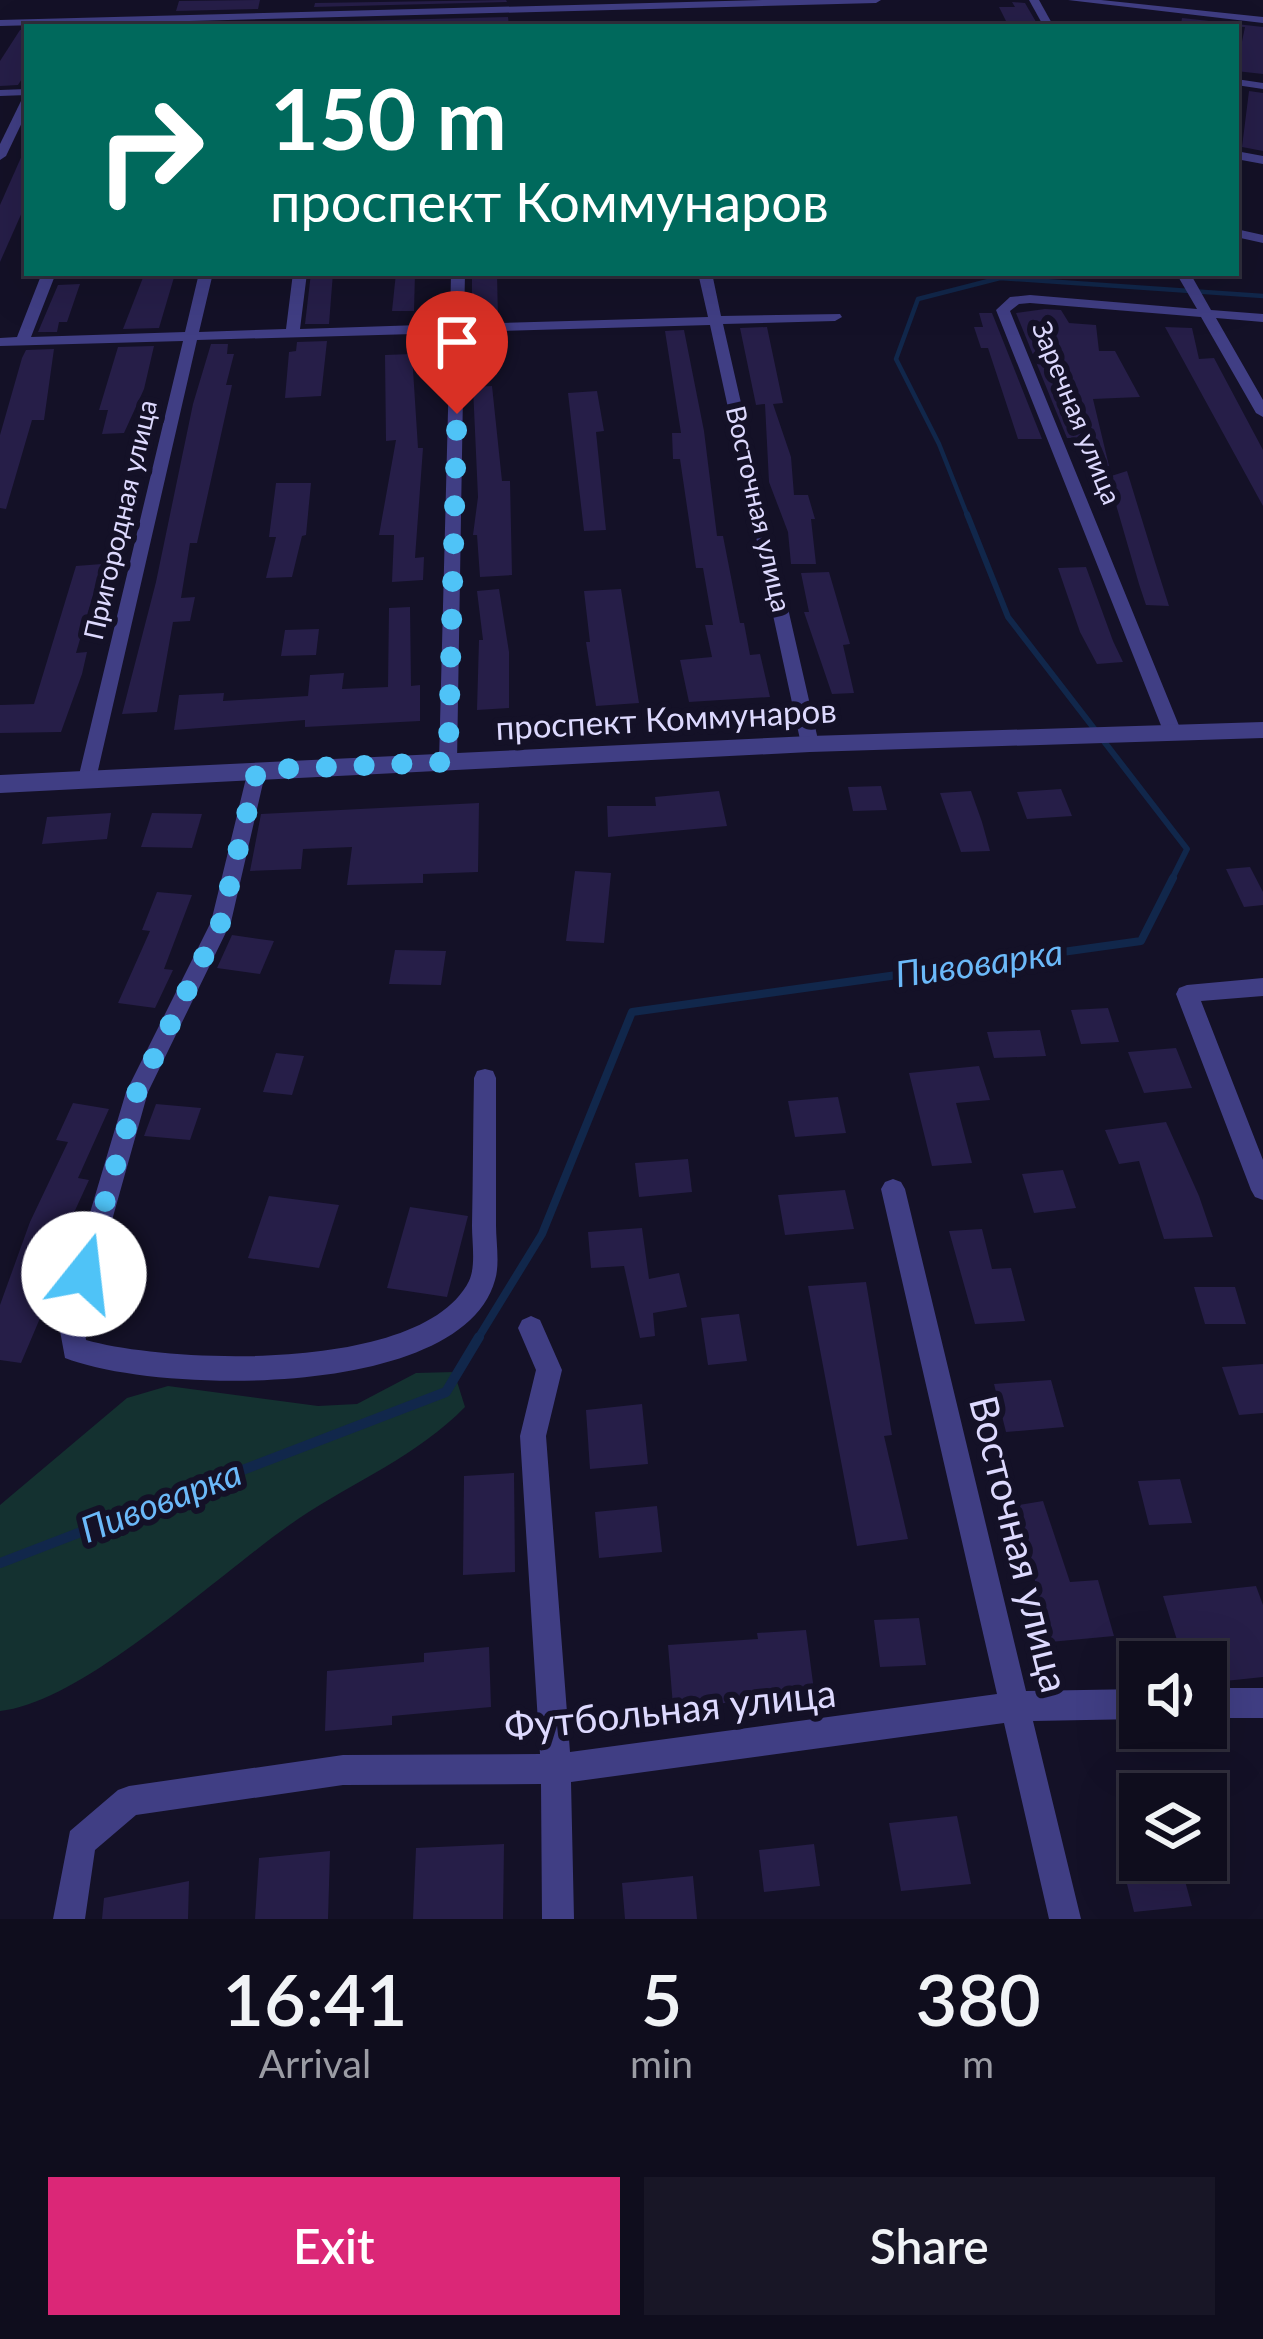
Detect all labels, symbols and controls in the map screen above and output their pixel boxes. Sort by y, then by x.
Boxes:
text: 150 m [270,67,507,168]
icon: right [72,72,228,228]
text: проспект Коммунаров [270,169,829,234]
pin [406,291,508,414]
icon: arrive [424,309,490,375]
street label: Заречная улица [1026,316,1129,509]
street label: Пригородная улица [76,396,163,643]
street label: Восточная улица [720,402,799,615]
street label: проспект Коммунаров [494,689,837,747]
water label: Пивоварка [892,928,1066,996]
position arrow [21,1211,147,1337]
street label: Восточная улица [961,1391,1079,1697]
water label: Пивоварка [74,1449,247,1551]
map controls [1119,1641,1227,1881]
button: sound [1119,1641,1227,1749]
street label: Футбольная улица [502,1669,838,1749]
button: layers [1119,1773,1227,1881]
text: 16:41 [222,1955,408,2041]
text: 5 [641,1955,682,2041]
text: 380 [915,1955,1041,2041]
text: Arrival [259,2040,371,2086]
text: min [630,2040,693,2086]
text: m [962,2040,994,2086]
button: Exit [48,2177,620,2315]
button: Share [644,2177,1215,2315]

